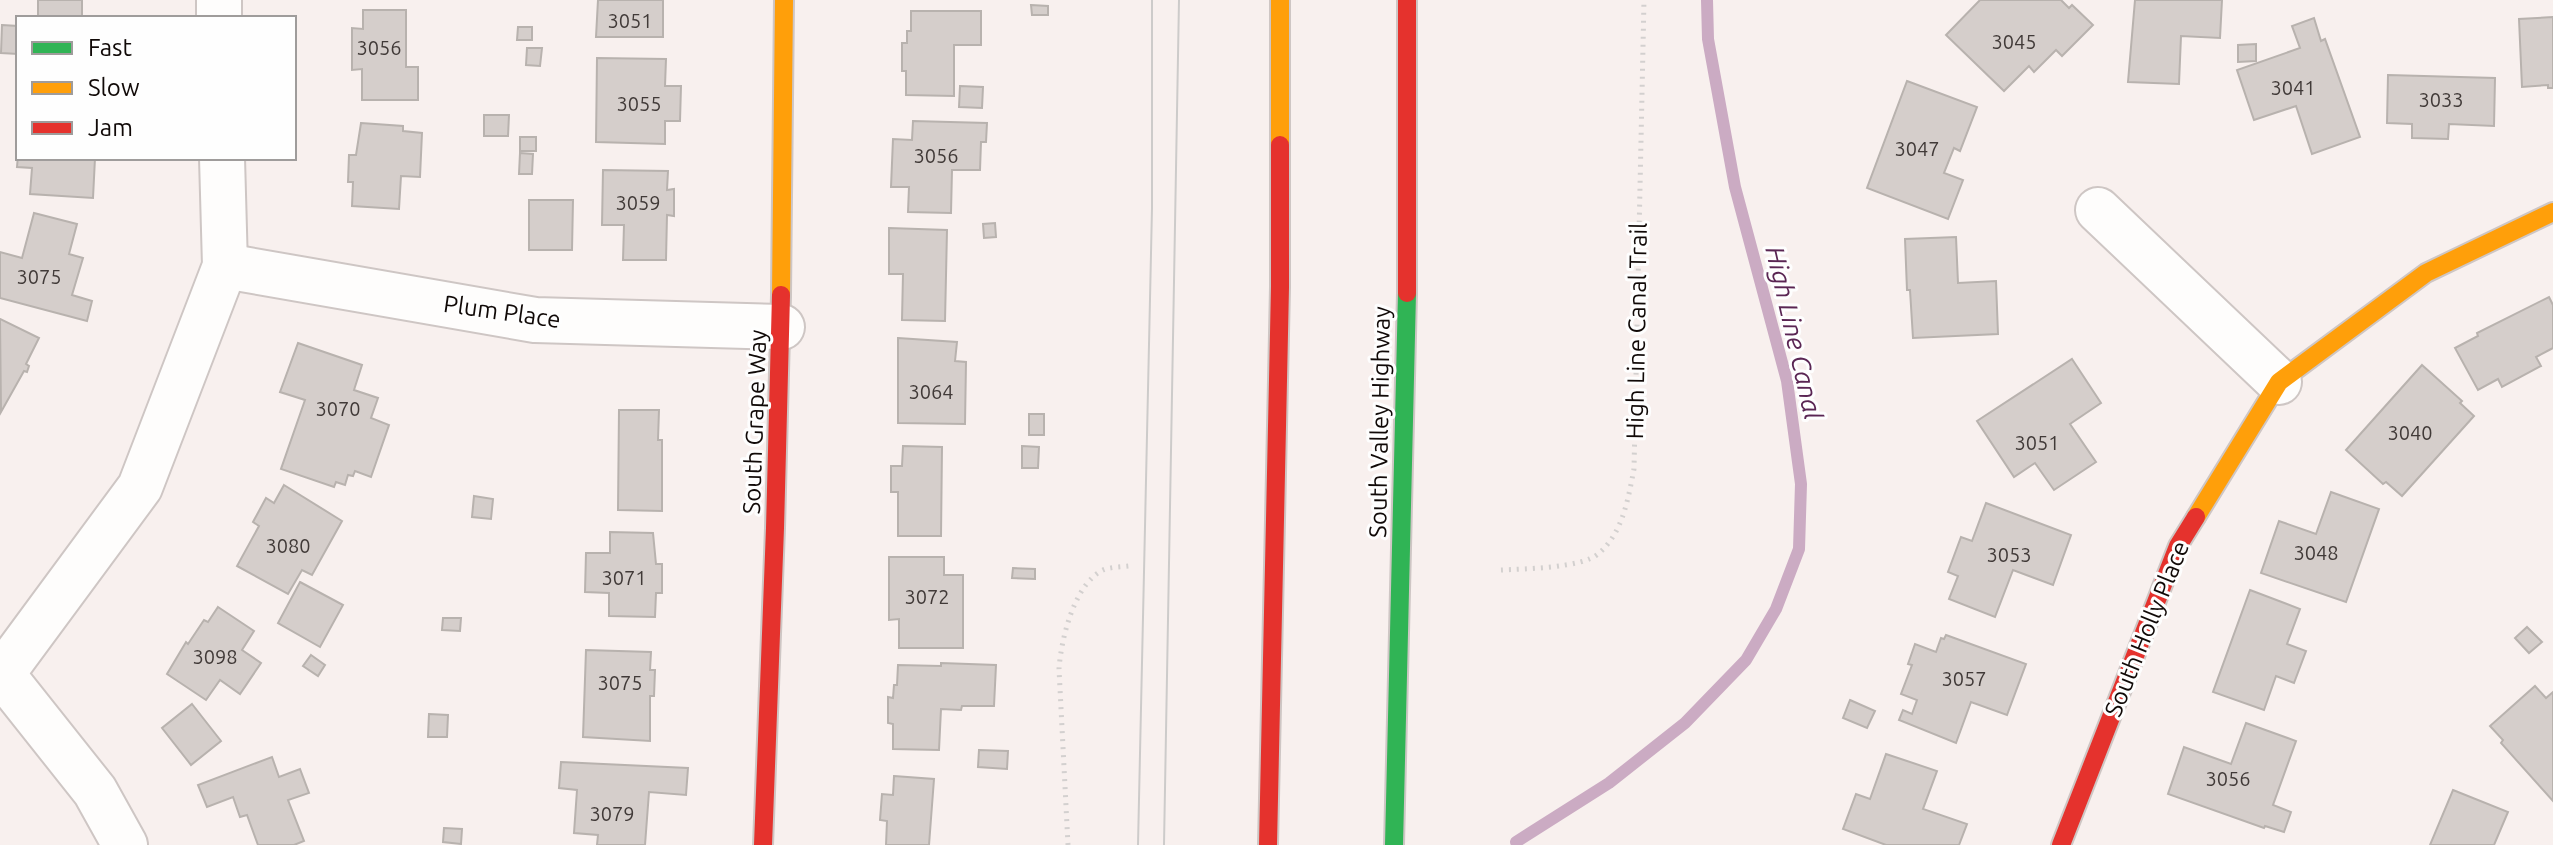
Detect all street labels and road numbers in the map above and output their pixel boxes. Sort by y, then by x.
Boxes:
street label: High Line Canal Trail [1621,222,1652,440]
street label: Plum Place [442,290,562,333]
street label: South Valley Highway [1364,306,1395,538]
street label: South Grape Way [738,329,771,515]
street label: South Holly Place [2099,537,2194,720]

